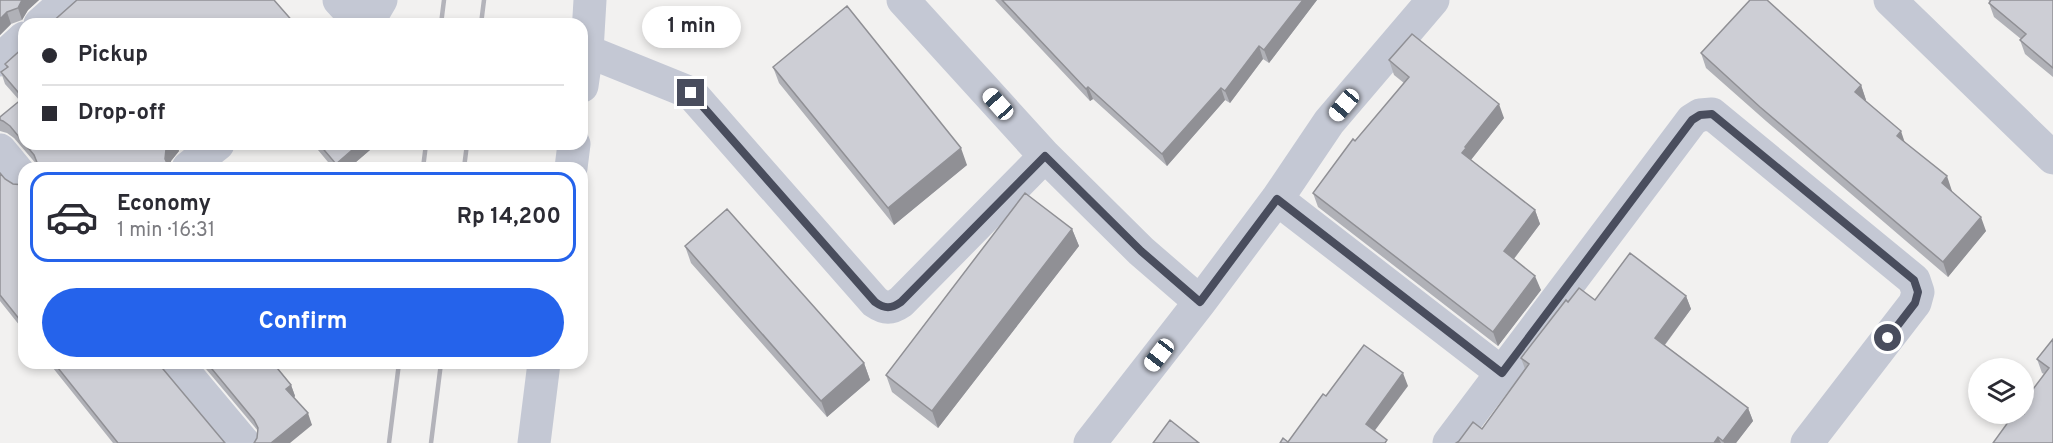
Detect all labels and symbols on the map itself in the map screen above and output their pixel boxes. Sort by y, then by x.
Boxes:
callout: 1 min [642,6,740,48]
route end [677,79,704,106]
car [979,85,1017,123]
car [1326,85,1362,125]
route start [1874,324,1901,351]
car [1141,335,1177,375]

